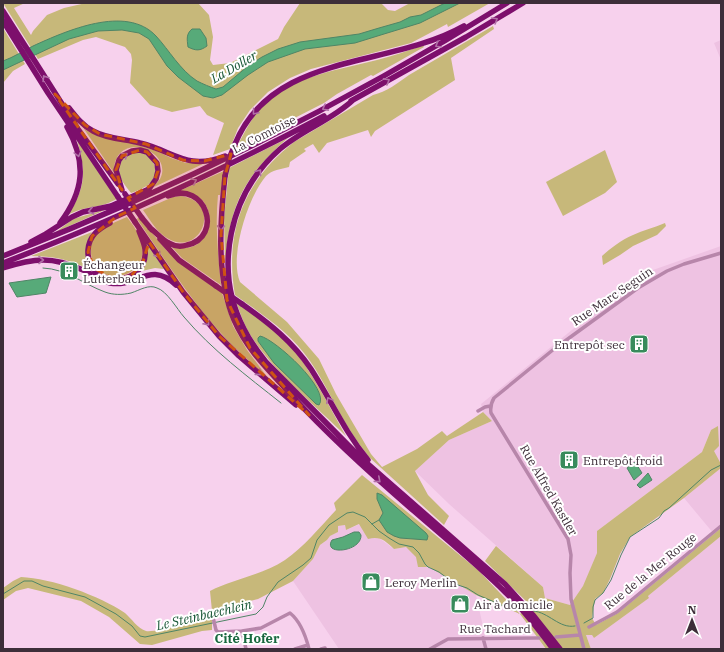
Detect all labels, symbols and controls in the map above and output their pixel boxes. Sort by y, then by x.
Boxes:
one-way arrow [491,18,498,25]
one-way arrow [435,40,442,47]
water label: La Doller [207,47,260,88]
one-way arrow [43,75,50,82]
one-way arrow [383,79,390,86]
one-way arrow [322,104,329,111]
one-way arrow [252,107,259,114]
street label: La Comtoise [230,112,298,156]
one-way arrow [73,150,82,157]
one-way arrow [120,153,127,160]
one-way arrow [254,170,261,177]
one-way arrow [189,178,197,186]
one-way arrow [88,206,94,215]
one-way arrow [217,225,225,231]
one-way arrow [153,251,161,258]
one-way arrow [38,256,44,264]
place label: Échangeur Lutterbach [83,257,146,286]
building icon: Échangeur Lutterbach [58,260,80,282]
street label: Rue Marc Seguin [568,263,656,329]
one-way arrow [203,318,210,326]
building icon: Entrepôt sec [628,333,650,355]
place label: Entrepôt sec [554,337,625,352]
one-way arrow [254,369,261,376]
one-way arrow [326,397,334,404]
street label: Rue Alfred Kastler [517,442,581,539]
building icon: Entrepôt froid [558,449,580,471]
place label: Entrepôt froid [583,453,663,468]
one-way arrow [373,476,381,483]
street label: Rue de la Mer Rouge [601,529,699,613]
shop icon: Leroy Merlin [360,571,382,593]
place label: Leroy Merlin [385,575,457,590]
shop icon: Air à domicile [449,593,471,615]
water label: Le Steinbaechlein [154,596,254,634]
place label: Air à domicile [474,597,553,612]
north arrow [672,600,712,640]
text: N [688,603,697,617]
street label: Rue Tachard [459,621,531,636]
district label: Cité Hofer [215,630,280,647]

